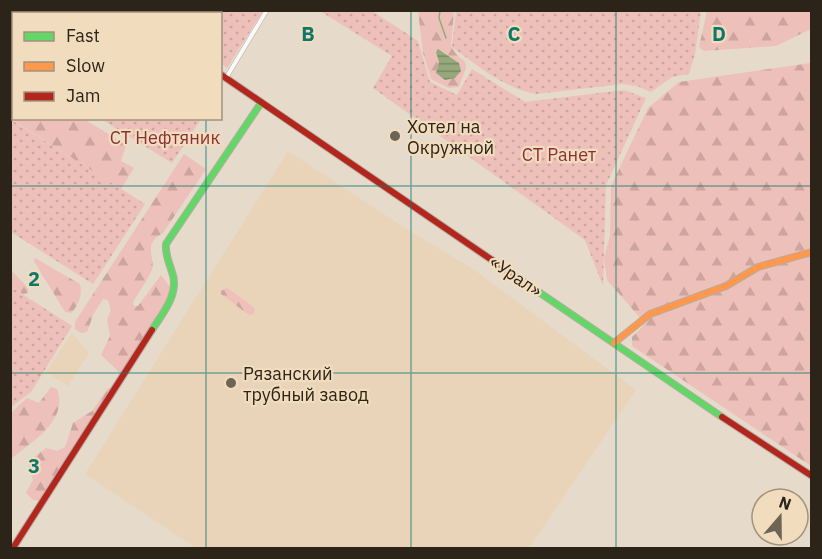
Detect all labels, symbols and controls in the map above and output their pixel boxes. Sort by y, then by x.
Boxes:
legend [12,12,222,120]
text: B [301,20,315,47]
text: C [507,20,521,47]
text: D [712,20,726,47]
text: Fast [66,24,100,47]
text: Slow [66,54,105,77]
text: Jam [66,84,101,107]
place label: Хотел на Окружной [407,115,494,159]
park label: СТ Нефтяник [110,126,220,149]
marker: Хотел на Окружной [388,129,402,143]
park label: СТ Ранет [522,143,597,166]
street label: «Урал» [485,250,547,302]
text: 2 [28,265,40,292]
place label: Рязанский трубный завод [243,362,369,406]
marker: Рязанский трубный завод [224,376,238,390]
text: 3 [28,452,40,479]
north arrow [750,487,810,547]
text: N [776,492,794,514]

